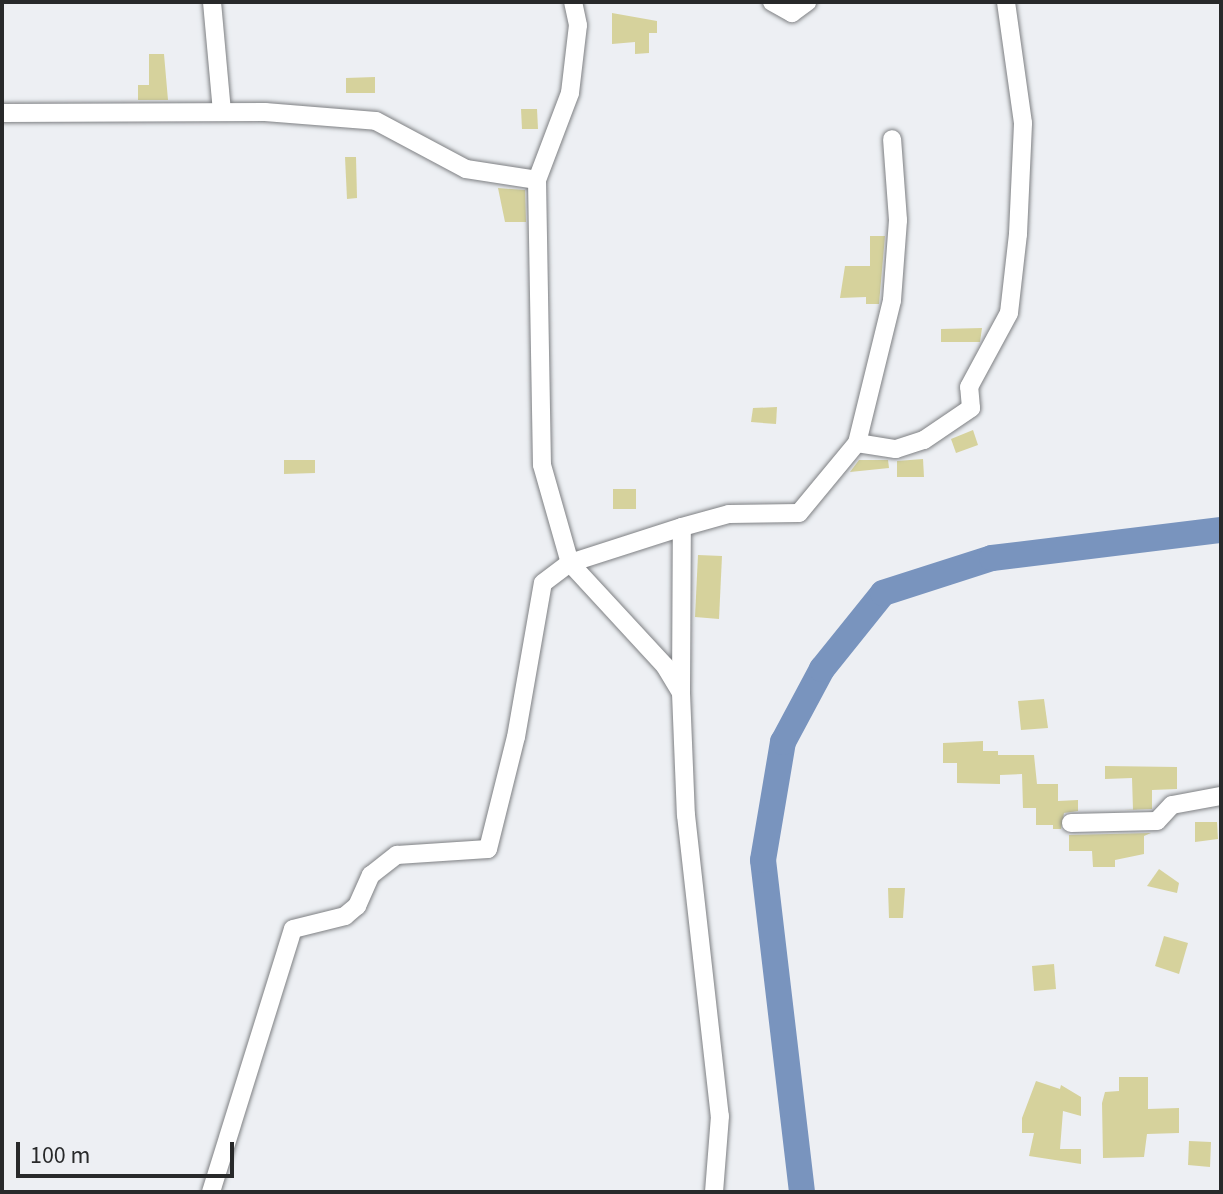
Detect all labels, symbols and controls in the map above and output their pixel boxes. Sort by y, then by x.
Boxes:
scale bar [20,1126,238,1176]
text: 100 m [30,1138,90,1173]

